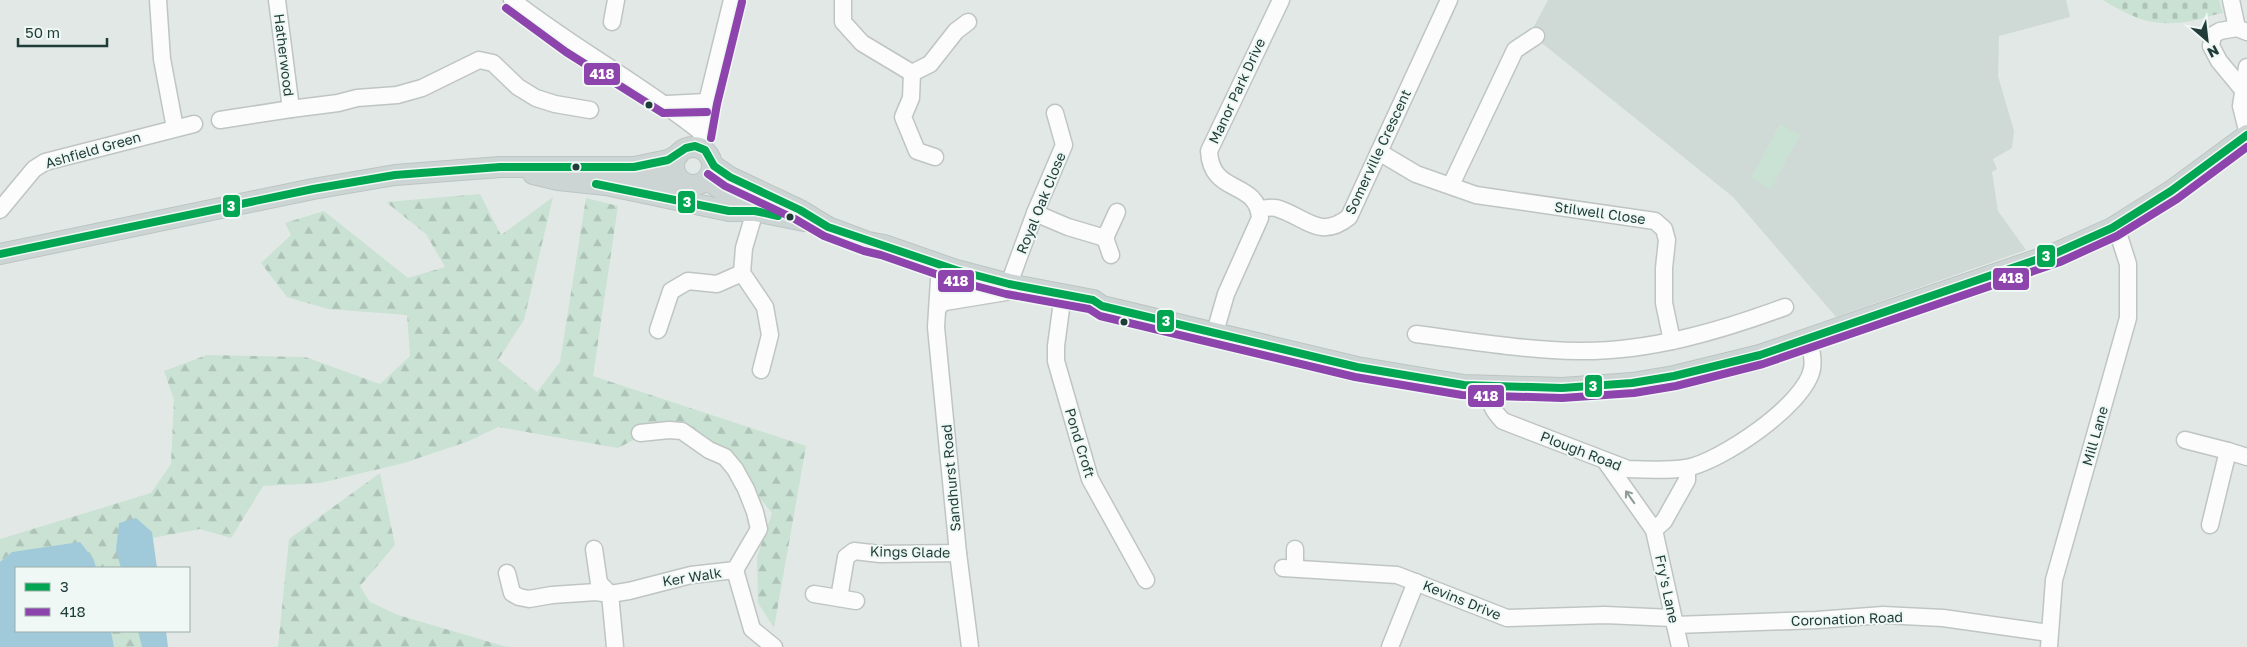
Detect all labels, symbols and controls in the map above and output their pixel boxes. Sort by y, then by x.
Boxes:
street label: Hatherwood [271,13,298,97]
scale bar [18,15,106,47]
north arrow [2182,15,2232,65]
text: 50 m [25,23,60,41]
street label: Manor Park Drive [1205,35,1268,146]
text: N [2205,42,2222,62]
line badge: 418 [583,62,621,86]
text: 418 [590,65,614,82]
street label: Somerville Crescent [1341,87,1414,217]
unlabelled marker [644,100,654,110]
street label: Ashfield Green [43,128,143,171]
street label: Royal Oak Close [1012,149,1069,256]
unlabelled marker [571,162,581,172]
line badge: 3 [677,190,696,214]
text: 3 [683,193,691,210]
line badge: 3 [222,194,241,218]
text: 3 [227,197,235,214]
street label: Stilwell Close [1553,198,1647,227]
unlabelled marker [785,212,795,222]
line badge: 3 [2036,244,2056,268]
text: 3 [2042,247,2050,264]
line badge: 418 [1992,267,2030,291]
line badge: 418 [937,269,975,293]
text: 418 [1999,269,2023,286]
text: 418 [944,272,968,289]
line badge: 3 [1156,309,1175,333]
text: 3 [1162,312,1170,329]
unlabelled marker [1119,317,1129,327]
line badge: 3 [1584,374,1603,398]
text: 3 [1589,377,1597,394]
line badge: 418 [1467,384,1505,408]
text: 418 [1474,387,1498,404]
street label: Mill Lane [2078,404,2111,468]
street label: Pond Croft [1062,406,1099,480]
street label: Sandhurst Road [937,424,964,532]
street label: Plough Road [1538,427,1624,474]
one-way arrow [1624,490,1635,504]
street label: Kings Glade [870,542,950,561]
street label: Fry's Lane [1652,553,1683,625]
street label: Ker Walk [661,563,723,590]
legend [15,567,190,632]
street label: Kevins Drive [1421,576,1504,623]
text: 3 [60,577,69,595]
text: 418 [60,602,86,620]
street label: Coronation Road [1791,608,1903,629]

